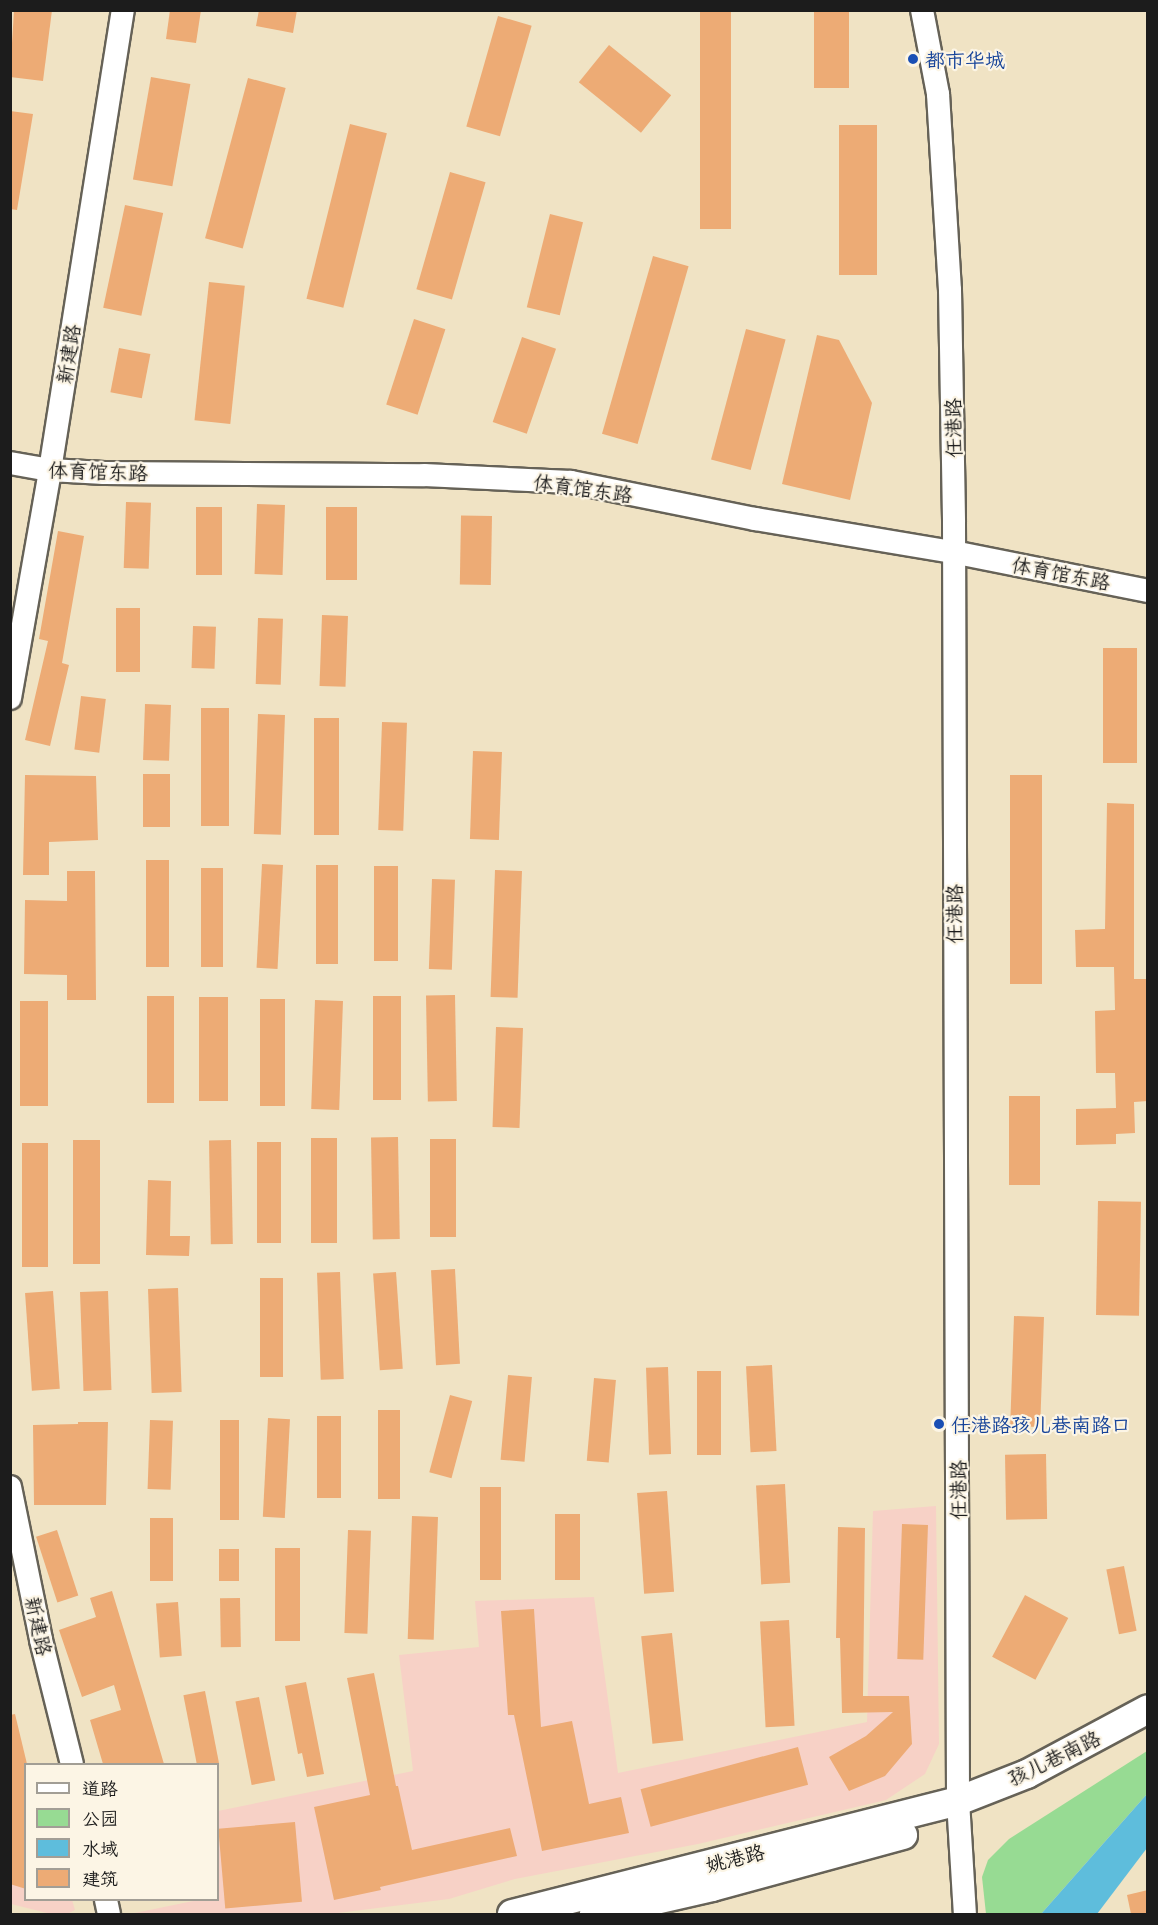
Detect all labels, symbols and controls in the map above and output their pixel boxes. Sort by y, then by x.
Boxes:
place label: 都市华城 [925,47,1005,71]
marker: 都市华城 [906,52,920,66]
street label: 新建路 [51,322,85,386]
street label: 任港路 [940,398,966,458]
street label: 体育馆东路 [48,457,148,485]
street label: 体育馆东路 [532,469,634,507]
street label: 体育馆东路 [1010,552,1112,594]
street label: 任港路 [942,884,966,944]
place label: 任港路孩儿巷南路口 [951,1412,1131,1436]
marker: 任港路孩儿巷南路口 [932,1417,946,1431]
street label: 任港路 [946,1460,970,1520]
street label: 新建路 [21,1594,57,1658]
street label: 孩儿巷南路 [1004,1725,1104,1791]
legend [24,1763,219,1901]
text: 道路 [82,1776,118,1801]
text: 公园 [82,1806,118,1831]
text: 水域 [82,1836,118,1861]
street label: 姚港路 [703,1839,767,1877]
text: 建筑 [82,1866,118,1891]

